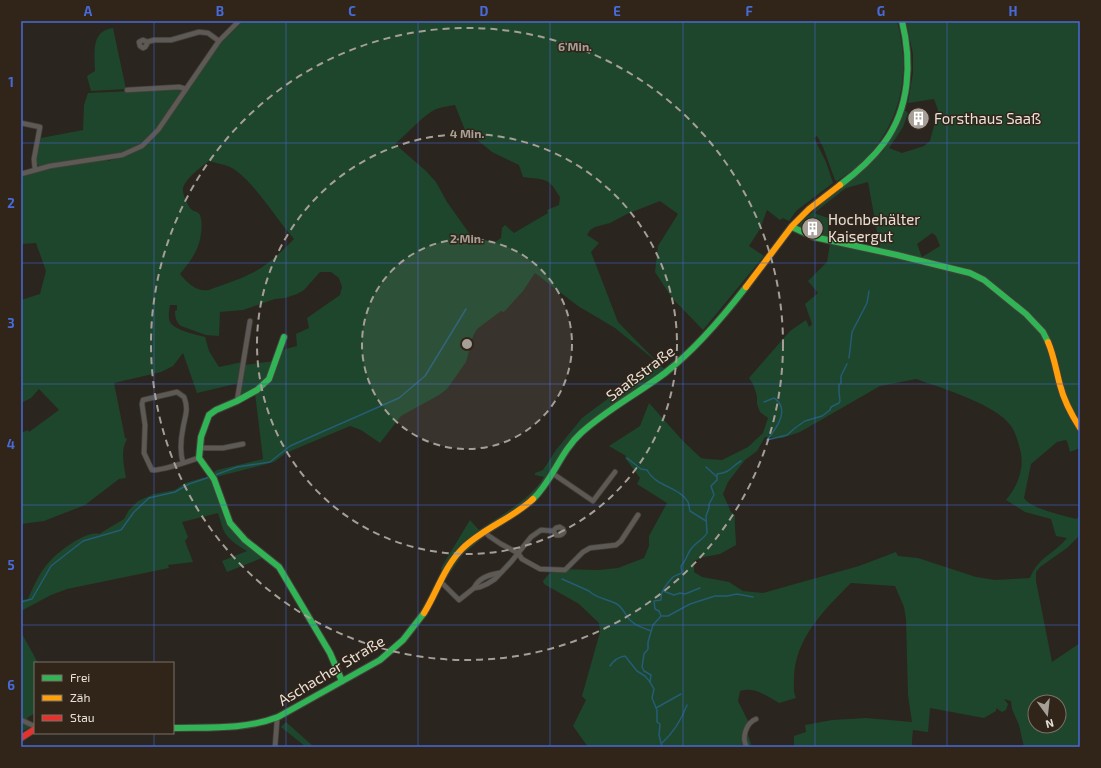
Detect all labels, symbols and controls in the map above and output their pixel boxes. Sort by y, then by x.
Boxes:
text: A [84,3,93,19]
text: B [216,3,224,19]
text: C [348,3,356,19]
text: D [480,3,489,19]
text: E [613,3,621,19]
text: F [745,3,753,19]
text: G [877,3,885,19]
text: H [1009,3,1018,19]
text: 6 Min. [558,39,592,53]
text: 1 [8,74,14,90]
building icon: Forsthaus Saaß [905,105,931,131]
place label: Forsthaus Saaß [934,109,1041,127]
text: 4 Min. [450,126,484,140]
text: 2 [7,195,15,211]
place label: Hochbehälter Kaisergut [828,210,920,245]
building icon: Hochbehälter Kaisergut [800,215,826,241]
text: 2 Min. [450,231,484,245]
text: 3 [7,315,15,331]
centre of rings [460,337,474,351]
street label: Saaßstraße [602,342,678,404]
text: 4 [7,436,15,452]
text: 5 [7,557,15,573]
street label: Aschacher Straße [275,631,387,709]
legend [34,662,174,734]
text: Frei [70,670,90,684]
text: 6 [7,677,15,693]
text: Zäh [70,690,90,704]
north arrow [1027,694,1067,734]
text: Stau [70,710,95,724]
text: N [1044,717,1055,731]

